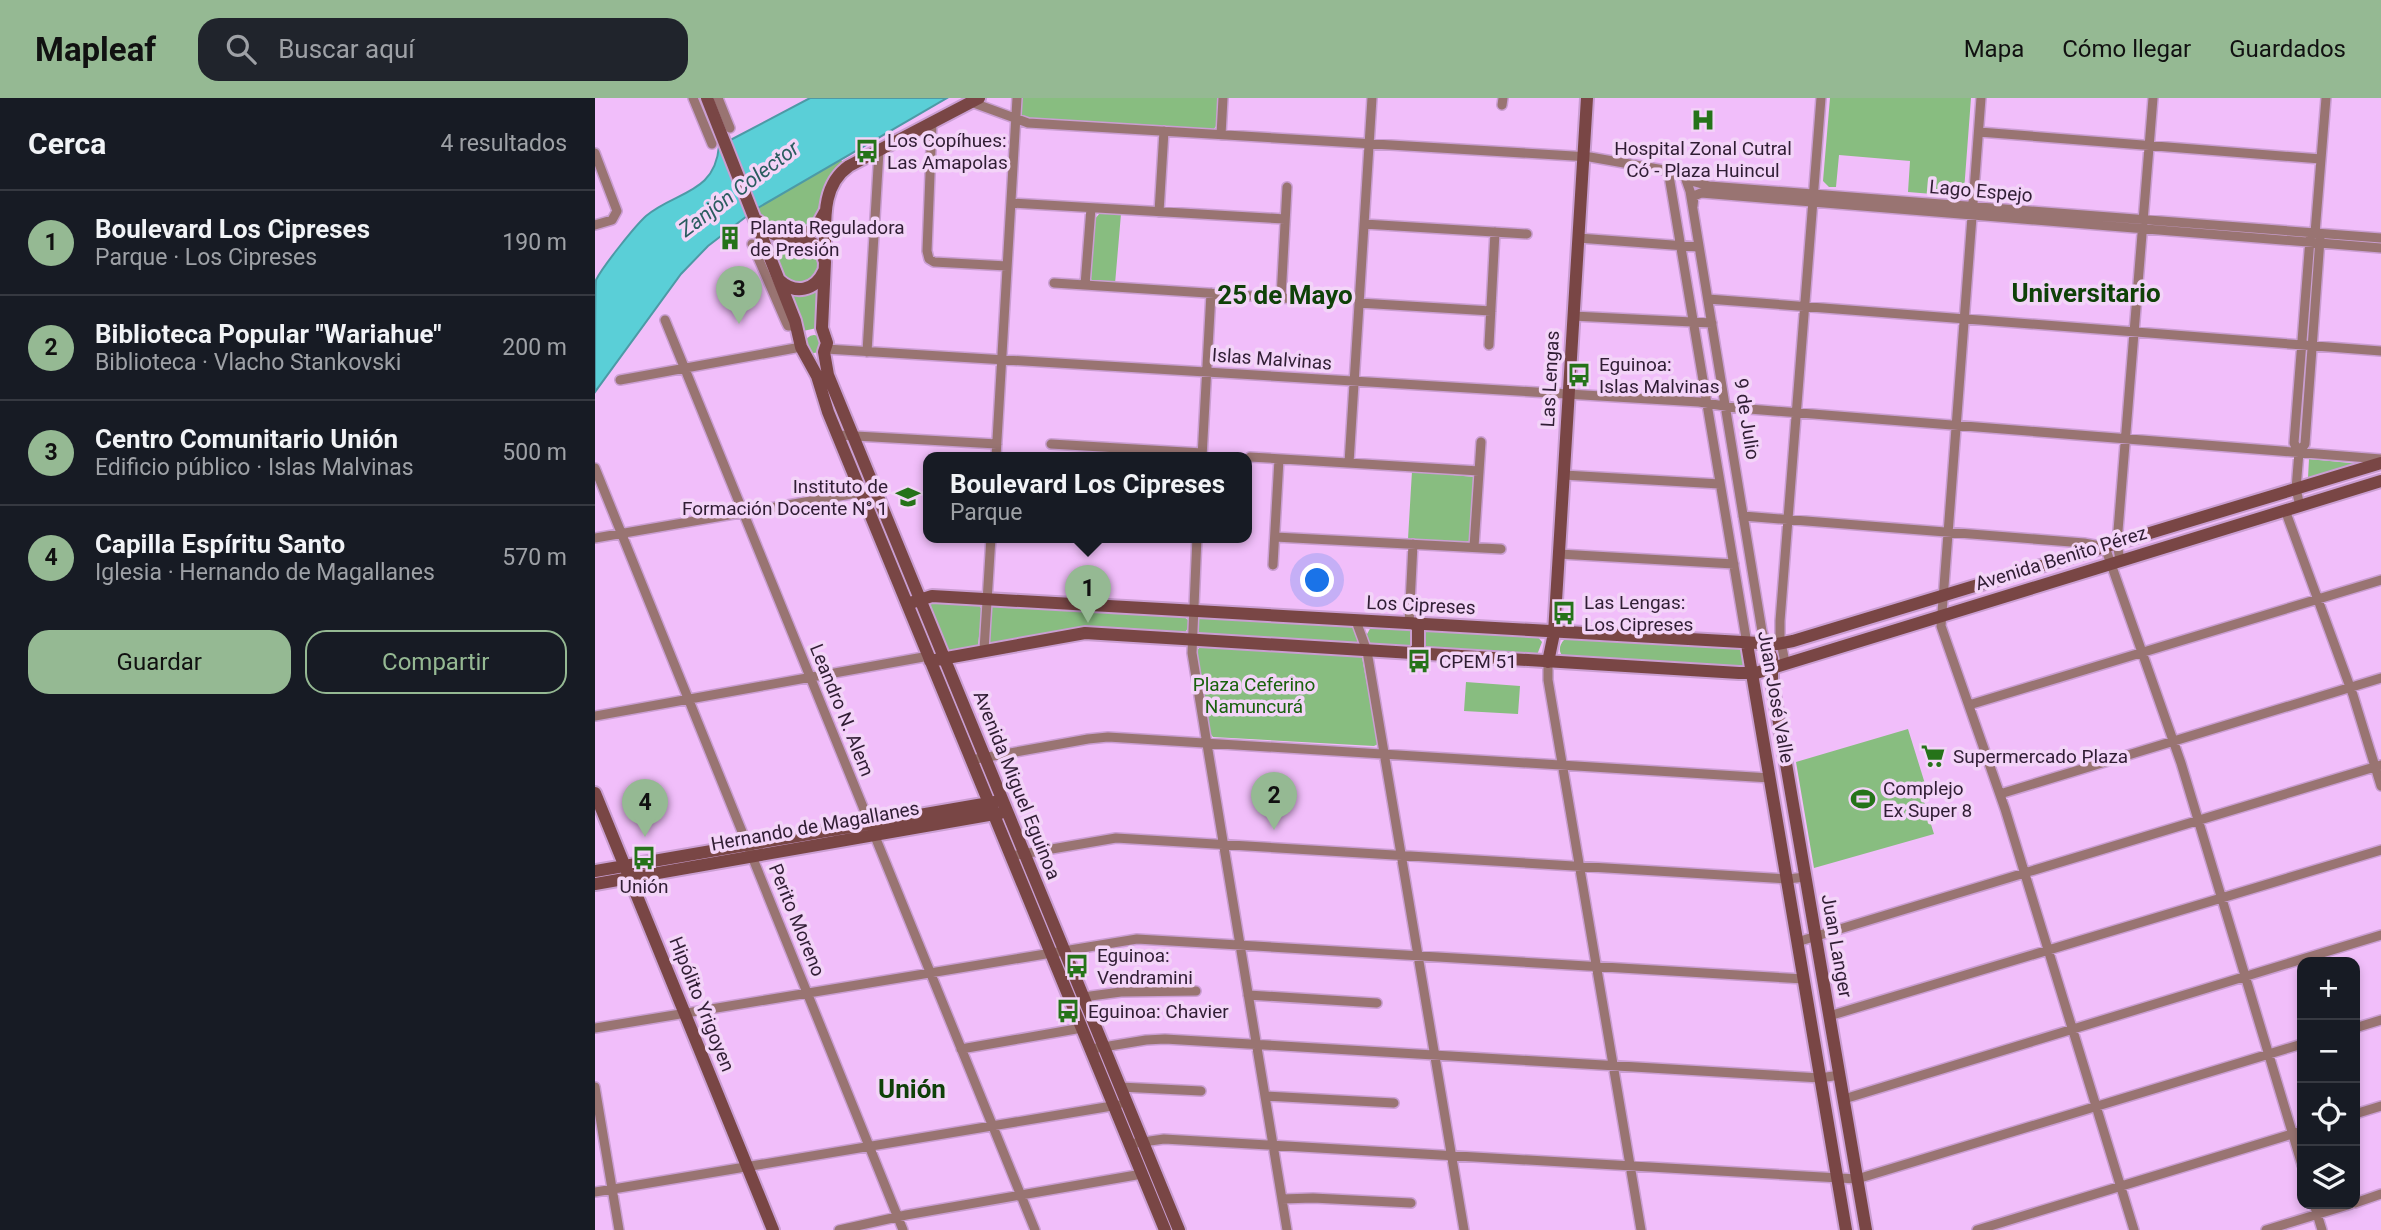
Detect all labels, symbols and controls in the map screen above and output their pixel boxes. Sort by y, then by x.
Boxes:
search box [198,18,688,81]
text: Mapleaf [35,30,156,69]
icon: search [222,30,260,68]
text: Buscar aquí [278,34,415,64]
text: Mapa [1964,35,2024,63]
text: Cómo llegar [2062,35,2191,63]
text: Guardados [2229,35,2346,63]
hospital icon: Hospital Zonal Cutral Có - Plaza Huincul [1689,106,1717,134]
text: Cerca [28,126,106,161]
place label: Los Copíhues: Las Amapolas [887,129,1008,174]
text: 4 resultados [440,130,567,157]
water label: Zanjón Colector [674,136,804,242]
bus stop icon: Los Copíhues: Las Amapolas [853,137,881,165]
place label: Hospital Zonal Cutral Có - Plaza Huincul [1614,137,1792,182]
street label: Lago Espejo [1928,175,2034,207]
text: Boulevard Los Cipreses [95,214,370,244]
place label: Planta Reguladora de Presión [750,216,905,261]
building icon: Planta Reguladora de Presión [716,224,744,252]
text: 1 [44,229,58,256]
text: 190 m [502,229,567,256]
text: Parque · Los Cipreses [95,244,317,271]
pin: 3 [716,266,762,324]
district label: Universitario [2011,278,2161,308]
district label: 25 de Mayo [1217,280,1353,310]
text: Biblioteca Popular "Wariahue" [95,319,442,349]
street label: Las Lengas [1536,330,1564,428]
text: 2 [44,334,58,361]
text: 200 m [502,334,567,361]
street label: Islas Malvinas [1211,343,1333,375]
text: Biblioteca · Vlacho Stankovski [95,349,401,376]
place label: Eguinoa: Islas Malvinas [1599,353,1719,398]
bus stop icon: Eguinoa: Islas Malvinas [1565,361,1593,389]
street label: 9 de Julio [1729,377,1765,461]
text: Centro Comunitario Unión [95,424,398,454]
text: 3 [44,439,58,466]
text: 500 m [502,439,567,466]
popup [923,452,1252,543]
text: Edificio público · Islas Malvinas [95,454,414,481]
text: Boulevard Los Cipreses [950,469,1225,499]
place label: Instituto de Formación Docente N° 1 [682,475,888,520]
school or university icon: Instituto de Formación Docente N° 1 [894,483,922,511]
text: Parque [950,499,1022,526]
street label: Avenida Benito Pérez [1972,521,2150,595]
text: Capilla Espíritu Santo [95,529,345,559]
text: 4 [44,544,58,571]
text: 570 m [502,544,567,571]
text: Iglesia · Hernando de Magallanes [95,559,435,586]
your location [1300,563,1334,597]
pin: 1 [1065,565,1111,623]
street label: Los Cipreses [1366,591,1476,619]
place label: Las Lengas: Los Cipreses [1584,591,1693,636]
bus stop icon: Las Lengas: Los Cipreses [1550,599,1578,627]
street label: Juan José Valle [1753,629,1799,765]
button: Guardar [28,630,291,694]
button: Compartir [305,630,567,694]
street label: Leandro N. Alem [805,640,879,780]
bus stop icon: CPEM 51 [1405,647,1433,675]
place label: CPEM 51 [1439,650,1517,673]
park label: Plaza Ceferino Namuncurá [1193,673,1315,718]
street label: Avenida Miguel Eguinoa [969,687,1065,883]
supermarket icon: Supermercado Plaza [1919,742,1947,770]
place label: Supermercado Plaza [1953,745,2128,768]
pin: 2 [1251,772,1297,830]
place label: Complejo Ex Super 8 [1883,777,1972,822]
pin: 4 [622,779,668,837]
sports icon: Complejo Ex Super 8 [1849,785,1877,813]
street label: Hernando de Magallanes [709,796,921,856]
bus stop icon: Unión [630,844,658,872]
street label: Perito Moreno [764,860,830,980]
place label: Unión [620,875,668,898]
street label: Juan Langer [1817,892,1858,1000]
street label: Hipólito Yrigoyen [664,933,740,1075]
place label: Eguinoa: Vendramini [1097,944,1193,989]
bus stop icon: Eguinoa: Vendramini [1063,952,1091,980]
map controls [2297,957,2360,1209]
button: + [2297,957,2360,1020]
bus stop icon: Eguinoa: Chavier [1054,997,1082,1025]
place label: Eguinoa: Chavier [1088,1000,1229,1023]
button: − [2297,1020,2360,1083]
district label: Unión [878,1074,946,1104]
button: locate [2297,1083,2360,1146]
button: layers [2297,1146,2360,1209]

